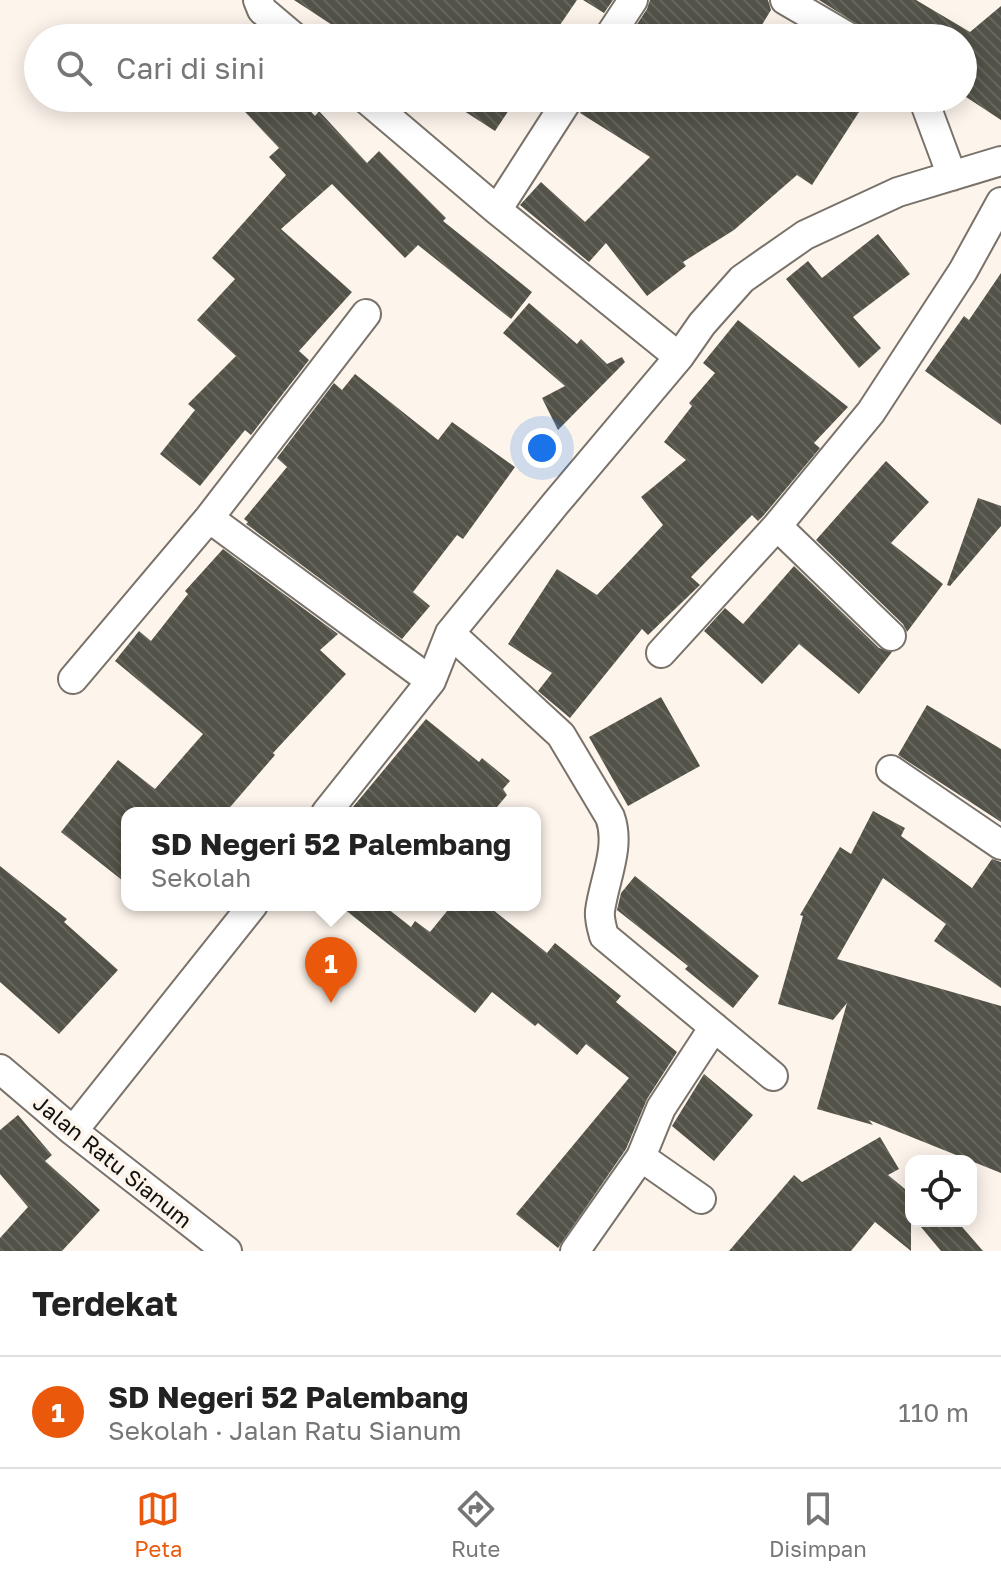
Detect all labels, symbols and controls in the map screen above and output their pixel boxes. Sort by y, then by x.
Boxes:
search box [24,24,977,112]
icon: search [52,46,96,90]
text: Cari di sini [116,50,265,86]
your location [522,428,562,468]
popup [121,807,541,911]
text: SD Negeri 52 Palembang [151,826,511,862]
text: Sekolah [151,862,251,893]
pin: 1 [305,937,357,1003]
street label: Jalan Ratu Sianum [28,1089,198,1233]
map controls [905,1155,977,1227]
button: locate [905,1155,977,1227]
text: Terdekat [32,1283,178,1323]
text: SD Negeri 52 Palembang [108,1379,469,1415]
text: 1 [51,1397,65,1428]
text: 110 m [898,1397,969,1428]
text: Sekolah · Jalan Ratu Sianum [108,1415,461,1446]
tab: Peta [134,1487,182,1562]
tab: Rute [451,1487,500,1562]
tab: Disimpan [769,1487,867,1562]

